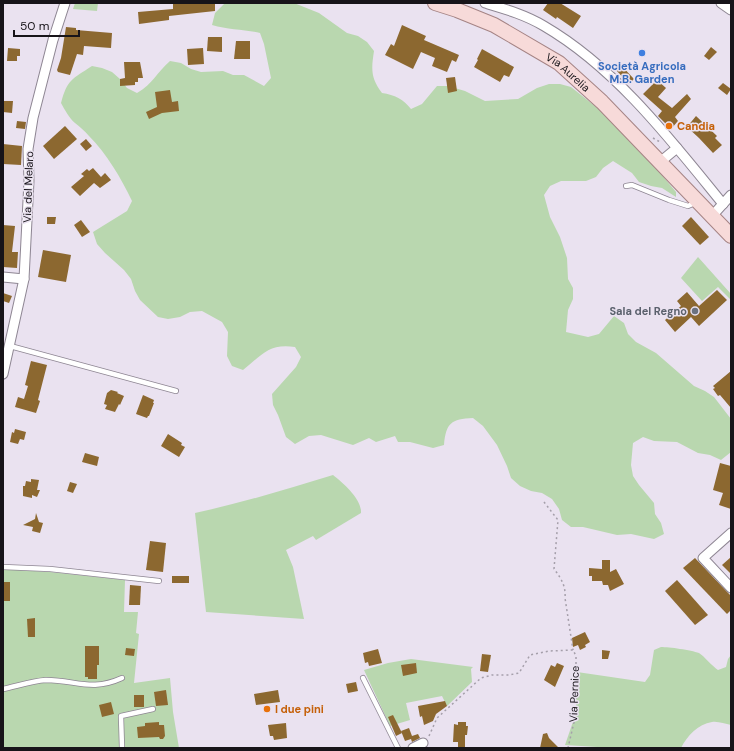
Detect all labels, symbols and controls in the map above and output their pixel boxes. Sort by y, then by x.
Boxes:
scale bar [14,12,79,38]
text: 50 m [20,18,49,34]
marker: Società Agricola M.B. Garden [637,48,647,58]
street label: Via Aurelia [543,50,593,95]
place label: Società Agricola M.B. Garden [598,59,686,86]
place label: Candia [677,119,715,133]
marker: Candia [664,121,674,131]
street label: Via del Melaro [20,151,36,223]
place label: Sala del Regno [609,304,687,318]
marker: Sala del Regno [690,306,700,316]
street label: Via Pernice [566,665,582,723]
place label: I due pini [275,702,324,716]
marker: I due pini [262,704,272,714]

